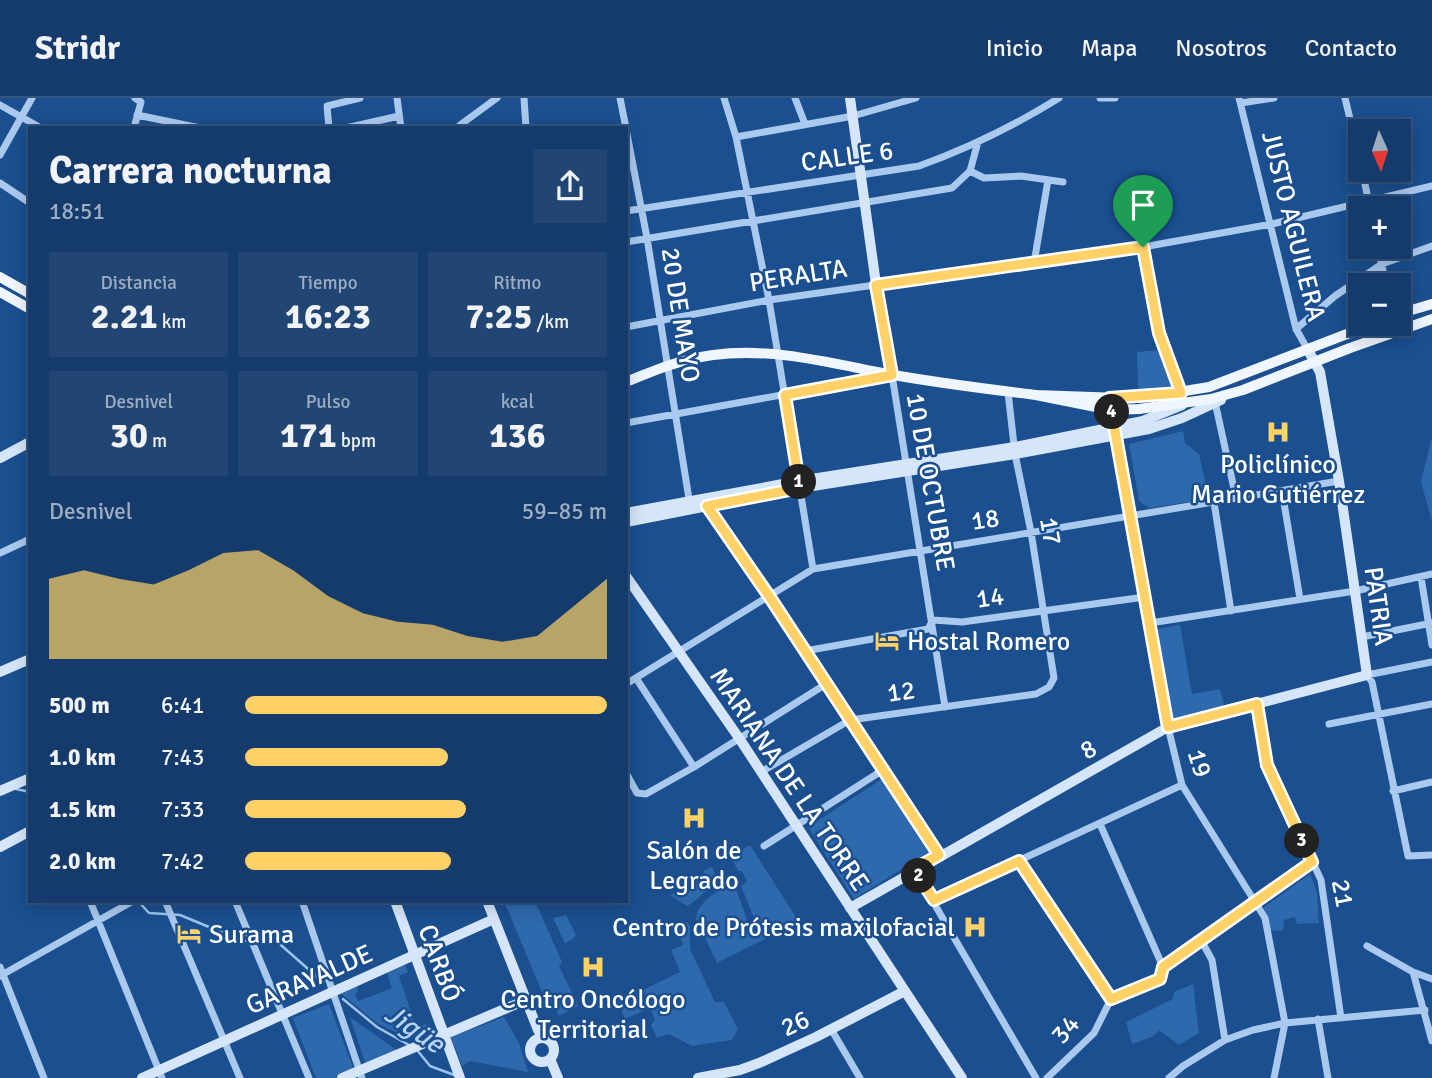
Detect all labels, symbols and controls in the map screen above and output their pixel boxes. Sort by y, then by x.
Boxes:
text: Stridr [35,28,120,69]
text: Inicio [986,33,1043,63]
text: Mapa [1081,33,1137,63]
text: Nosotros [1175,33,1267,63]
text: Contacto [1305,33,1397,63]
north arrow [1348,119,1410,182]
map controls [1348,119,1411,336]
street label: JUSTO AGUILERA [1254,128,1332,325]
street label: CALLE 6 [799,135,895,179]
text: Carrera nocturna [49,147,332,194]
button: share [533,149,607,223]
pin [1113,175,1173,247]
icon: arrive [1124,186,1162,224]
button: + [1348,196,1411,259]
text: 18:51 [49,197,105,226]
street label: 20 DE MAYO [654,245,706,385]
street label: PERALTA [747,252,850,300]
text: Distancia [100,271,177,295]
text: Tiempo [298,271,358,295]
text: Ritmo [493,271,541,295]
button: − [1348,273,1411,336]
text: 2.21 [91,295,158,338]
text: 16:23 [285,295,371,338]
text: 7:25 [465,295,532,338]
text: km [158,310,186,334]
text: /km [532,310,569,334]
text: Desnivel [104,390,173,414]
text: Pulso [306,390,350,414]
text: kcal [501,390,534,414]
street label: 10 DE OCTUBRE [899,391,961,574]
pin: 4 [1094,394,1130,430]
text: 4 [1106,399,1117,423]
text: 30 [110,414,148,457]
text: 171 [280,414,337,457]
text: 136 [489,414,546,457]
hospital icon: Policlínico Mario Gutiérrez [1264,418,1292,446]
text: m [148,429,167,453]
text: bpm [337,429,376,453]
place label: Policlínico Mario Gutiérrez [1191,449,1365,511]
pin: 1 [782,464,816,500]
text: 1 [793,469,804,493]
text: Desnivel [49,497,132,526]
text: 59–85 m [522,497,607,526]
street label: 18 [969,502,1002,538]
street label: 17 [1032,515,1068,548]
street label: PATRIA [1357,565,1399,648]
street label: 14 [974,580,1006,616]
place label: Hostal Romero [907,626,1070,658]
hotel icon: Hostal Romero [873,627,901,655]
street label: MARIANA DE LA TORRE [702,662,876,897]
street label: 12 [885,674,917,710]
text: 500 m [49,691,110,720]
text: 6:41 [161,691,204,720]
street label: 8 [1074,732,1103,767]
text: 1.0 km [49,743,116,772]
text: 7:43 [161,743,204,772]
street label: 19 [1180,745,1218,781]
text: 1.5 km [49,795,116,824]
text: 7:33 [161,795,204,824]
hospital icon: Salón de Legrado [680,804,708,832]
pin: 3 [1284,824,1320,858]
text: 3 [1296,828,1307,852]
place label: Salón de Legrado [646,835,742,897]
text: 2.0 km [49,847,116,876]
text: 7:42 [161,847,204,876]
pin: 2 [902,858,936,894]
text: 2 [913,863,924,887]
street label: 21 [1324,876,1360,910]
place label: Centro de Prótesis maxilofacial [612,912,955,944]
hospital icon: Centro de Prótesis maxilofacial [961,913,989,941]
place label: Surama [209,919,294,951]
hotel icon: Surama [175,920,203,948]
street label: CARBÓ [410,920,468,1006]
street label: GARAYALDE [241,938,378,1022]
hospital icon: Centro Oncólogo Territorial [579,953,607,981]
place label: Centro Oncólogo Territorial [500,984,686,1046]
water label: Jigüe [378,997,452,1062]
street label: 26 [776,1003,815,1044]
street label: 34 [1044,1009,1087,1051]

